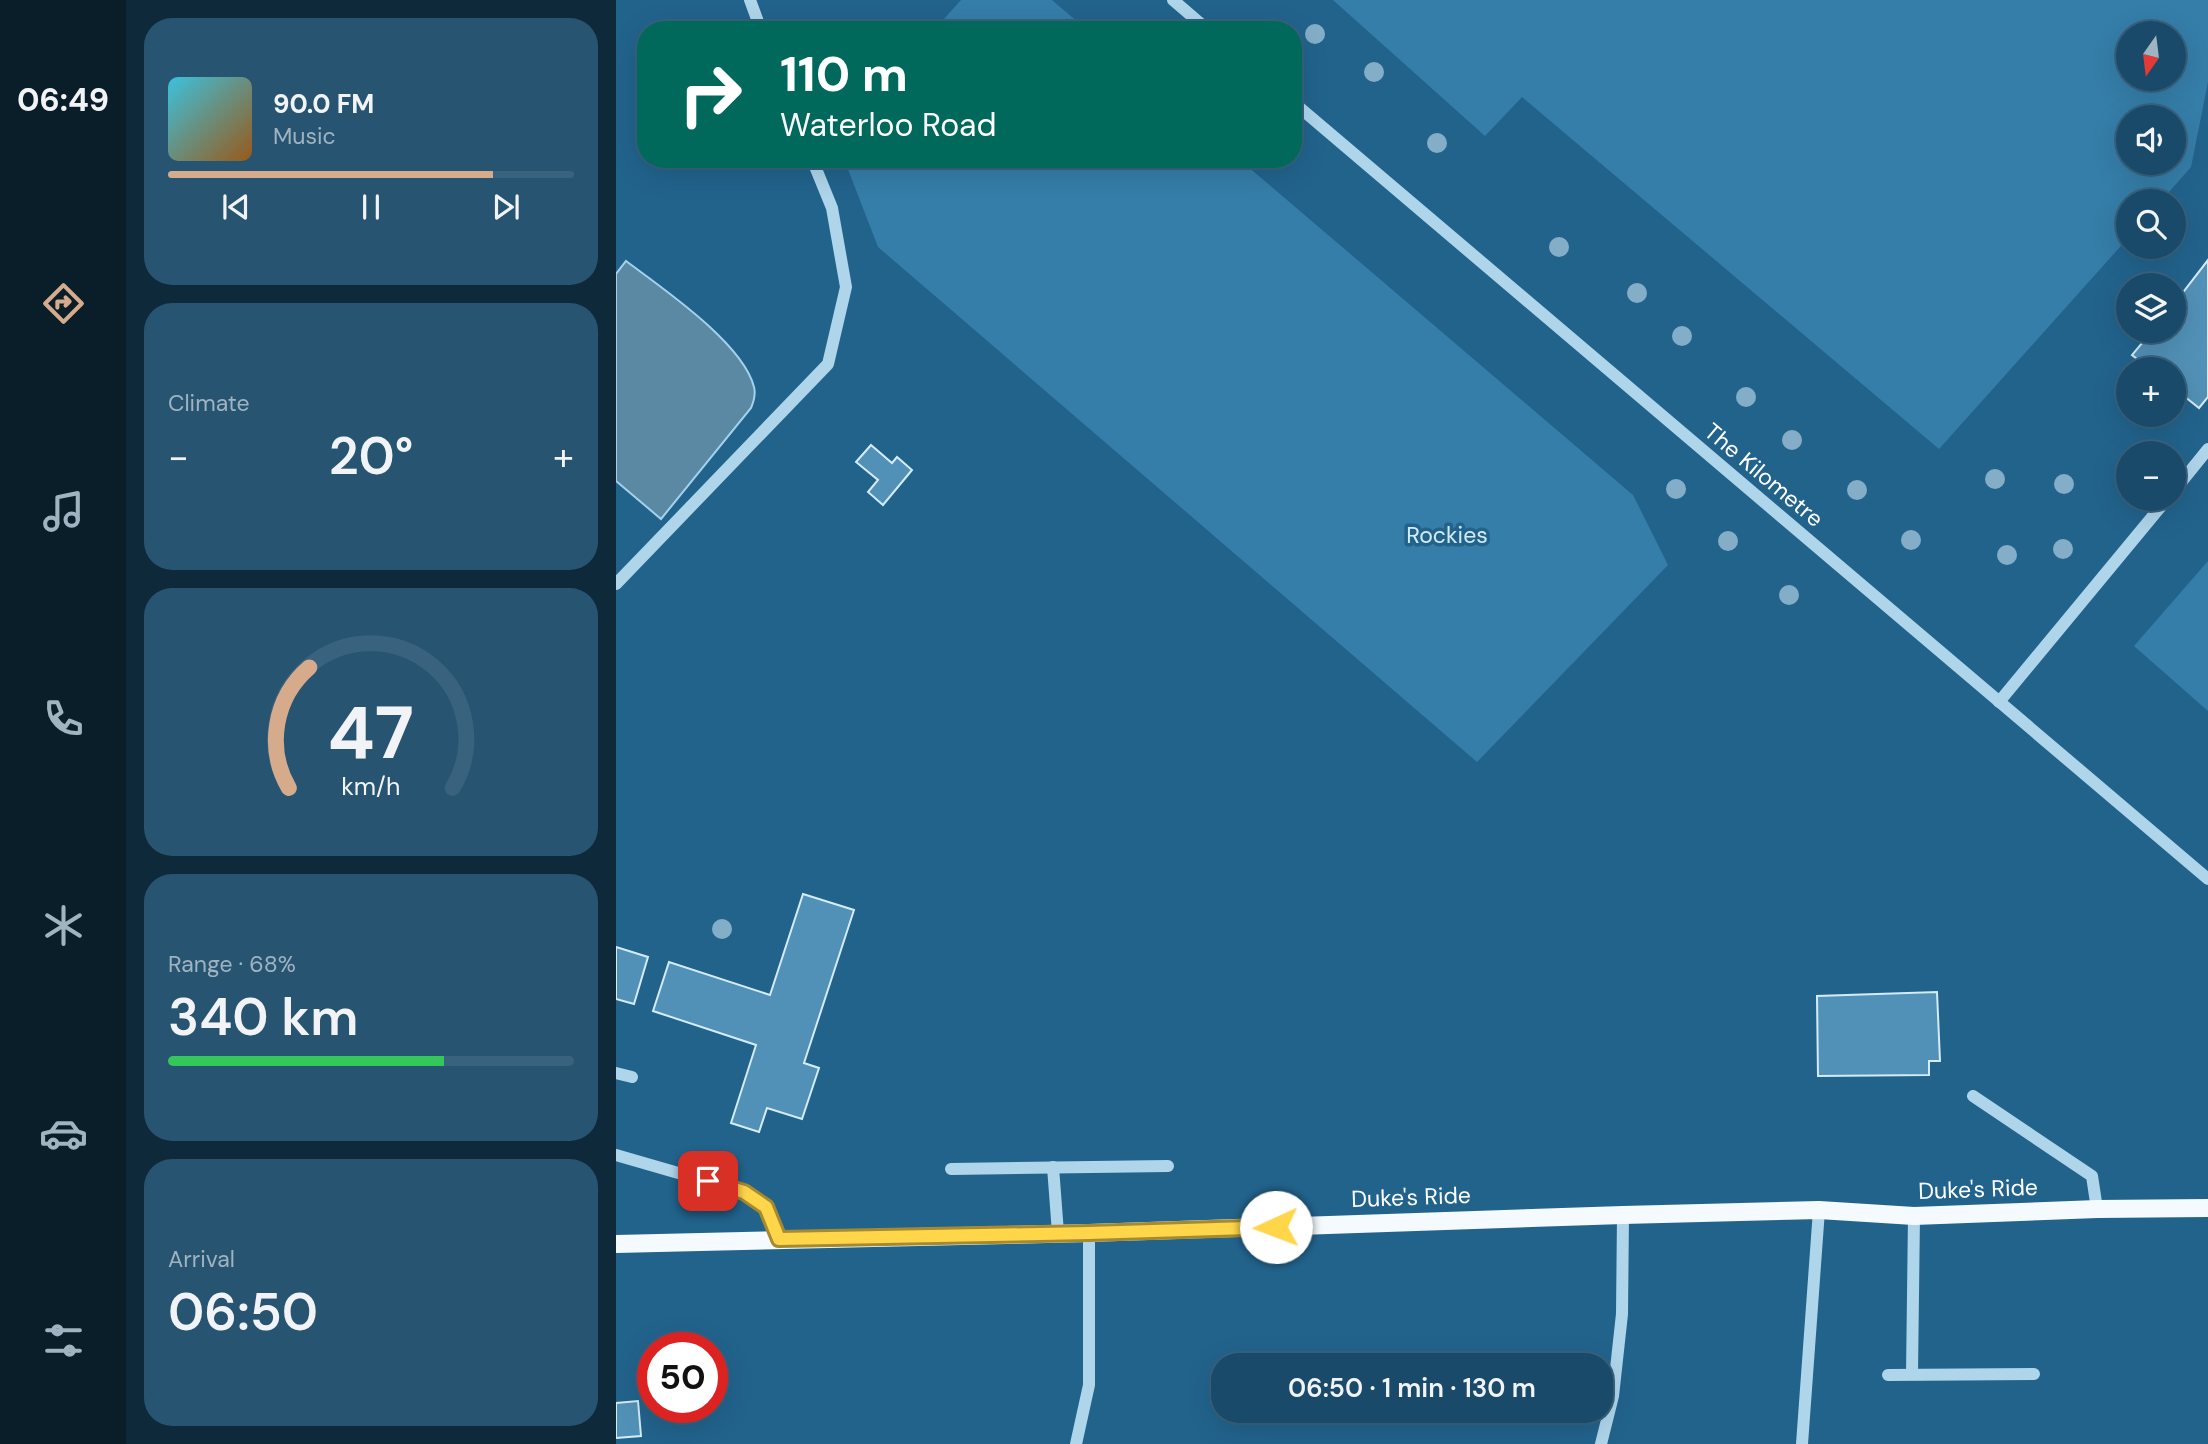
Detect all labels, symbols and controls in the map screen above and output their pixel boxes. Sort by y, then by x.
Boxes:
north arrow [2116,21,2186,91]
map controls [2116,21,2186,511]
text: 110 m [780,42,908,106]
icon: right [665,49,756,140]
text: 06:49 [17,79,109,121]
text: 90.0 FM [273,87,374,121]
text: Waterloo Road [780,104,997,146]
button: sound [2116,105,2186,175]
text: Music [273,121,336,151]
icon: previous [217,188,255,226]
icon: pause [352,188,390,226]
icon: next [487,188,525,226]
button: search [2116,189,2186,259]
button: layers [2116,273,2186,343]
icon: directions [39,279,88,328]
button: + [2116,357,2186,427]
text: Climate [168,388,250,418]
street label: The Kilometre [1698,416,1830,534]
text: 20° [329,422,413,490]
text: − [168,432,189,482]
text: + [553,432,574,482]
button: − [2116,441,2186,511]
icon: music [39,487,88,536]
park label: Rockies [1406,520,1488,550]
text: 47 [328,686,414,781]
icon: phone [39,694,88,743]
text: km/h [341,770,401,803]
icon: climate [39,901,88,950]
text: Range · 68% [168,949,296,979]
text: 340 km [168,983,358,1051]
icon: car [39,1109,88,1158]
pin [678,1151,738,1211]
icon: arrive [689,1162,727,1200]
street label: Duke's Ride [1918,1172,2038,1206]
street label: Duke's Ride [1351,1180,1471,1214]
position arrow [1239,1190,1313,1264]
text: Arrival [168,1244,235,1274]
text: 06:50 [168,1278,318,1346]
icon: filters [39,1316,88,1365]
speed limit sign: 50 [637,1332,728,1423]
text: 06:50 · 1 min · 130 m [1288,1371,1536,1405]

